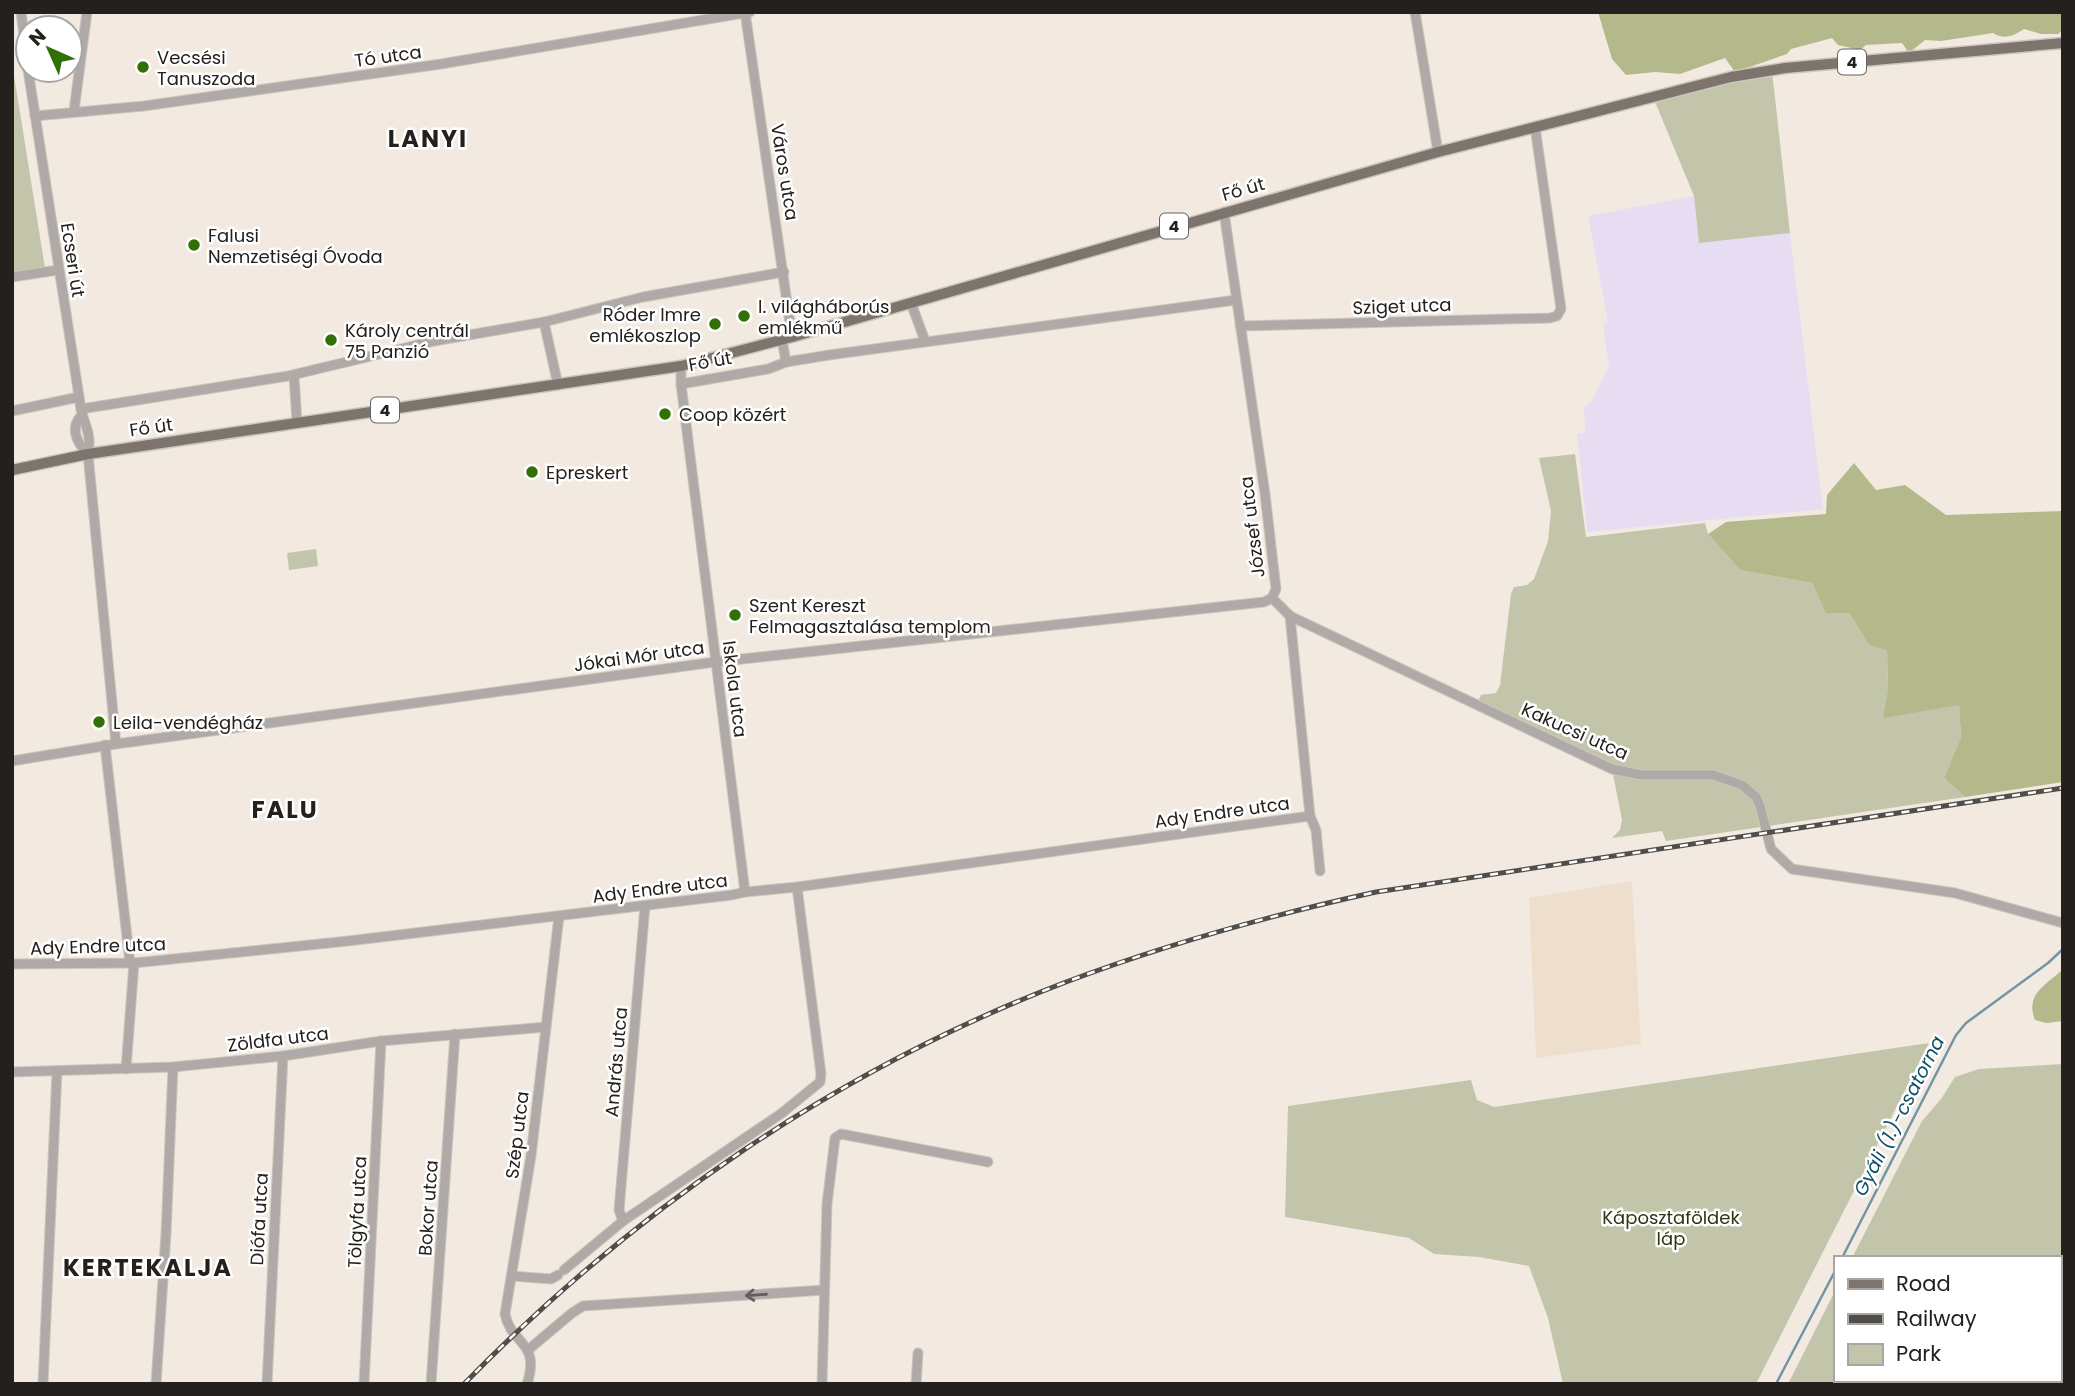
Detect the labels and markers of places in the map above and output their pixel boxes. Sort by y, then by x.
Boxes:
place label: Vecsési Tanuszoda [157,45,255,91]
marker: Vecsési Tanuszoda [135,59,151,75]
place label: Falusi Nemzetiségi Óvoda [208,223,383,269]
marker: Falusi Nemzetiségi Óvoda [186,237,202,253]
place label: I. világháborús emlékmű [758,294,889,340]
place label: Róder Imre emlékoszlop [589,302,701,348]
marker: I. világháborús emlékmű [736,308,752,324]
marker: Róder Imre emlékoszlop [707,316,723,332]
place label: Károly centrál 75 Panzió [345,318,469,364]
marker: Károly centrál 75 Panzió [323,332,339,348]
place label: Coop közért [679,402,786,427]
marker: Coop közért [657,406,673,422]
place label: Epreskert [546,460,628,485]
marker: Epreskert [524,464,540,480]
place label: Szent Kereszt Felmagasztalása templom [749,593,991,639]
marker: Szent Kereszt Felmagasztalása templom [727,607,743,623]
place label: Leila-vendégház [113,710,263,735]
marker: Leila-vendégház [91,714,107,730]

